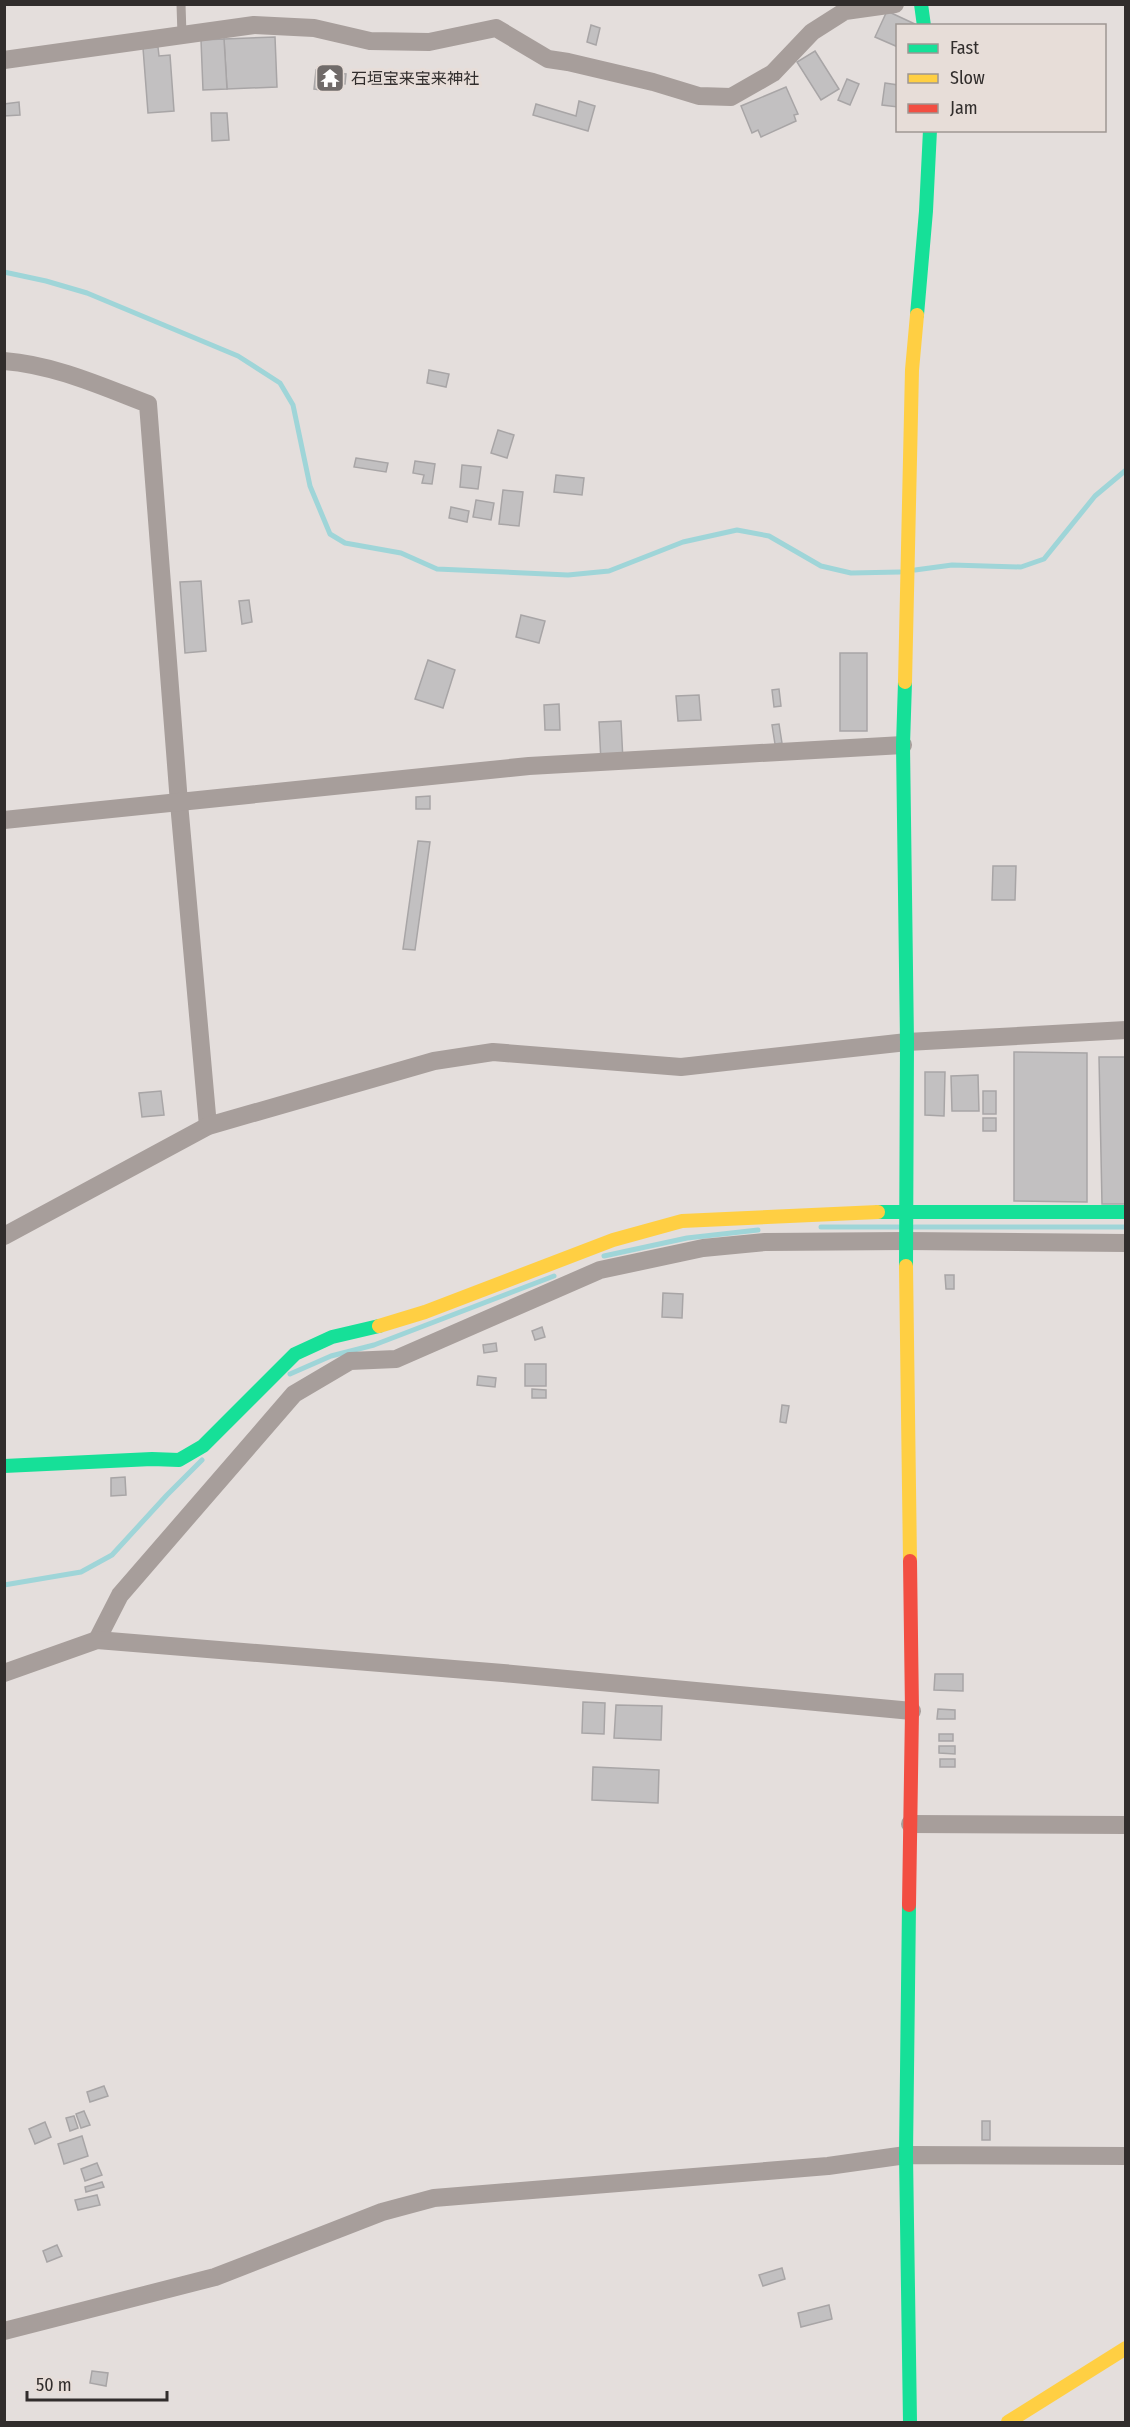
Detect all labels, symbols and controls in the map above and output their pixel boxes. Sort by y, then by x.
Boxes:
legend [896,24,1106,132]
text: Fast [950,37,979,59]
temple icon: 石垣宝来宝来神社 [314,62,346,94]
text: Slow [950,67,985,89]
place label: 石垣宝来宝来神社 [351,69,479,88]
text: Jam [950,97,978,119]
scale bar [27,2364,166,2402]
text: 50 m [36,2374,72,2396]

